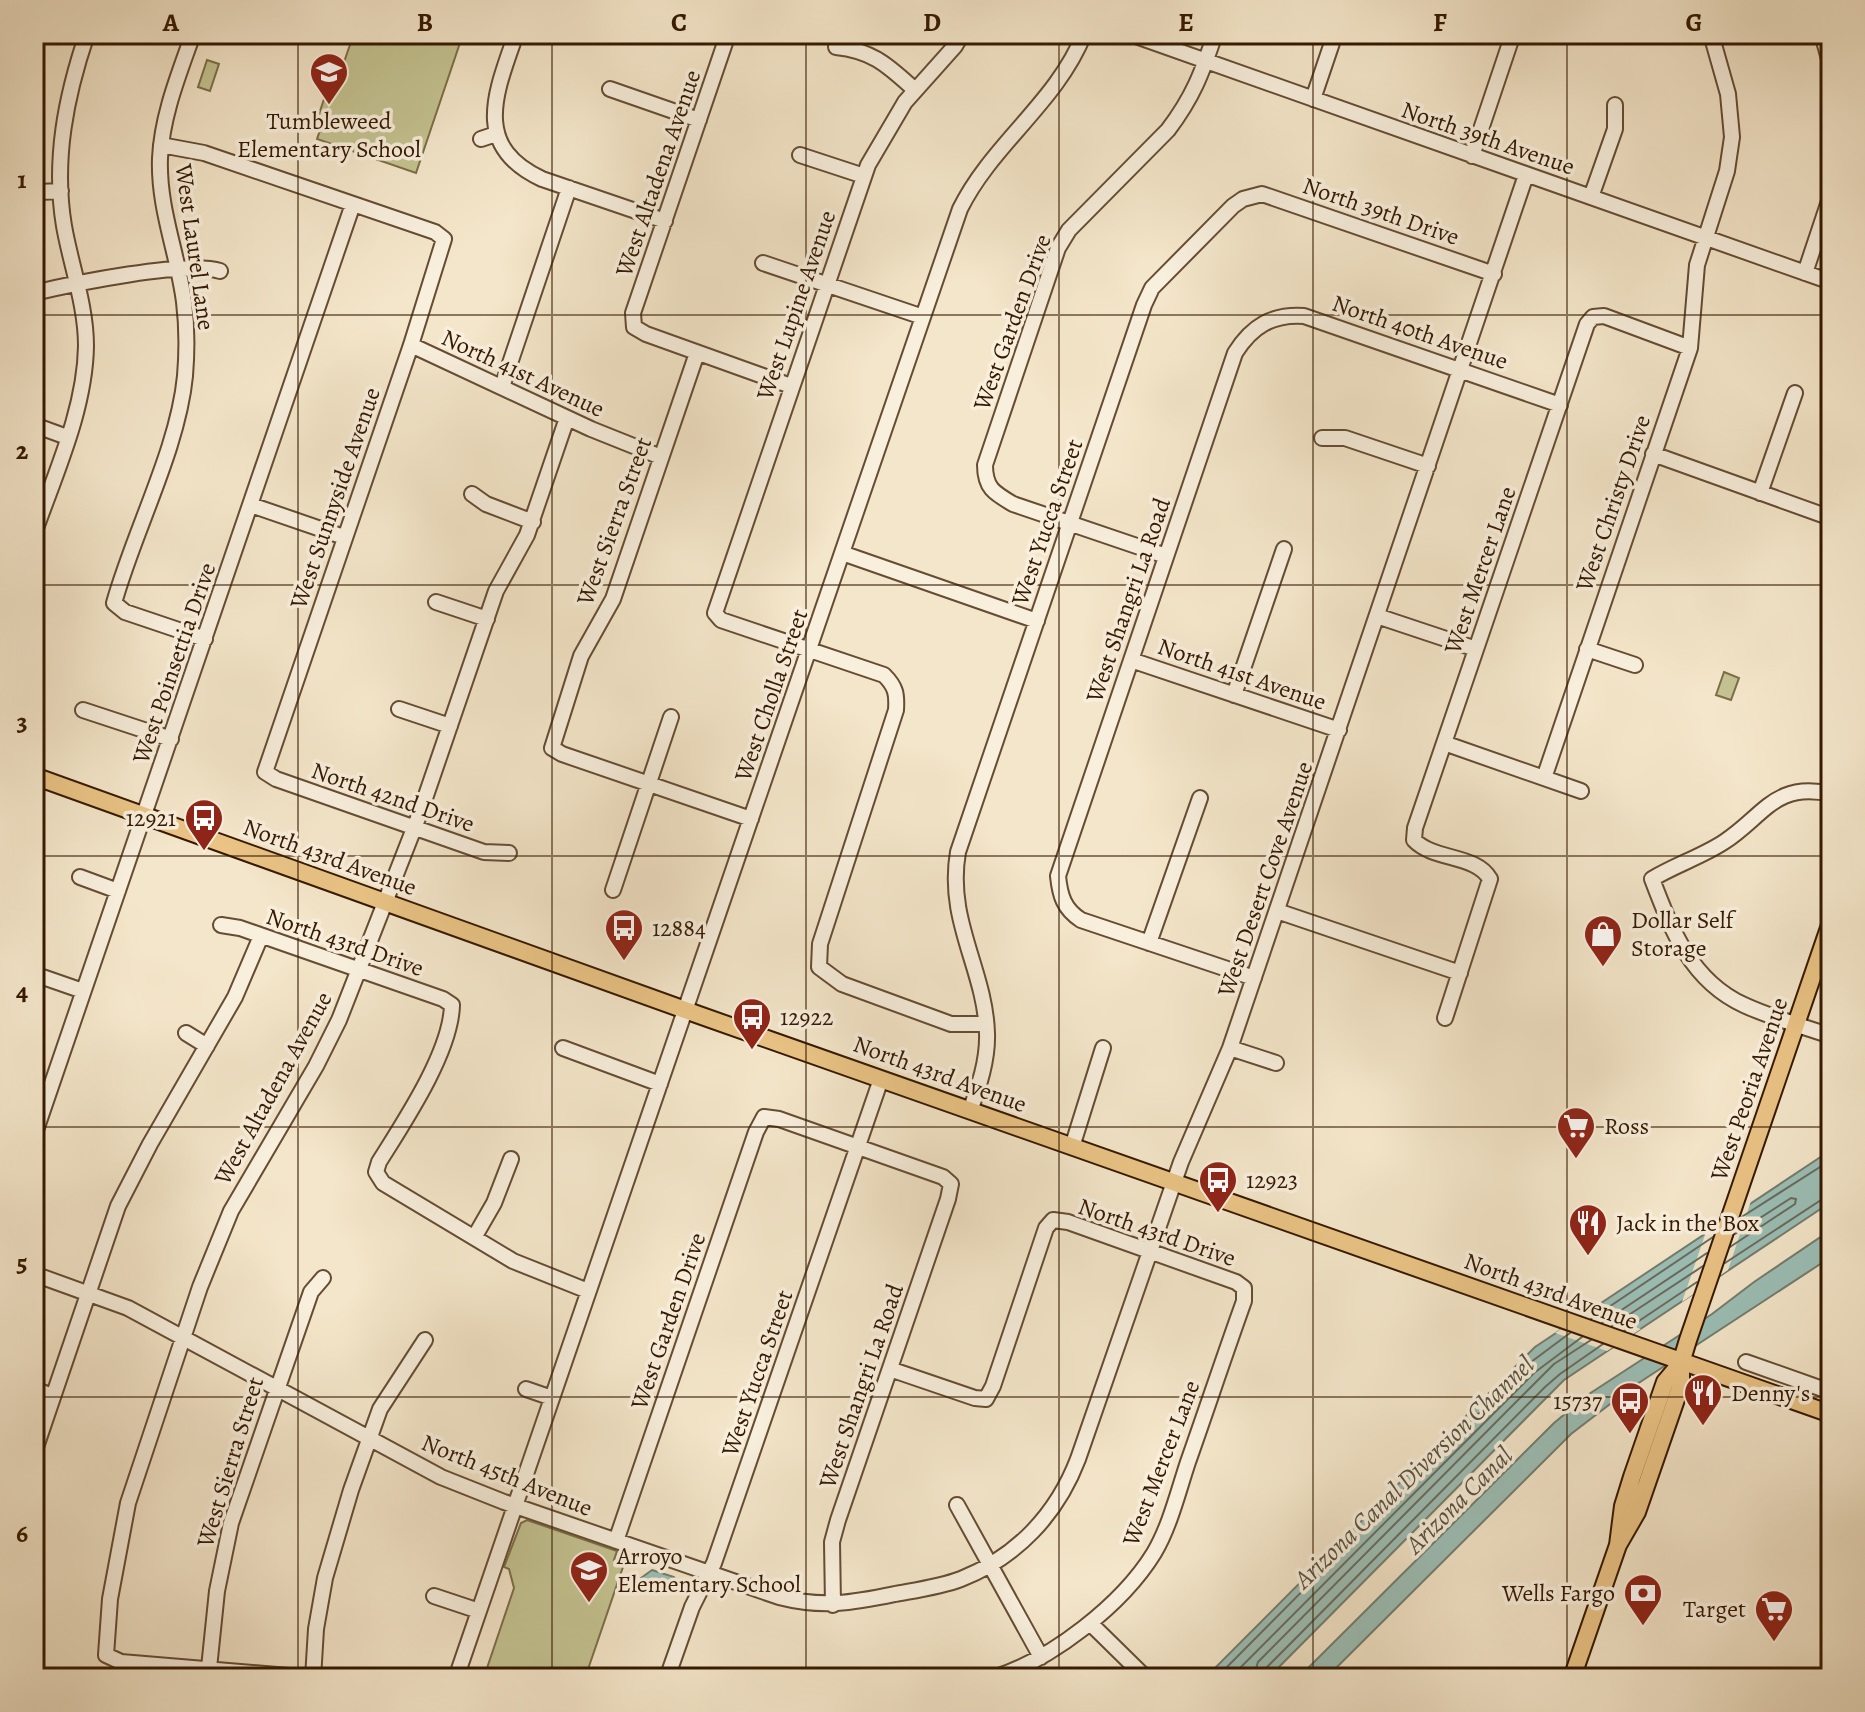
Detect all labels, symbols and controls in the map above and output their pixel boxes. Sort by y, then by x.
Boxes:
text: A [162,5,180,40]
text: B [417,5,433,40]
text: C [671,5,687,40]
text: D [923,5,941,40]
text: E [1178,5,1194,40]
text: F [1433,5,1447,40]
text: G [1685,5,1703,40]
school or university icon: Tumbleweed Elementary School [308,51,350,106]
street label: West Altadena Avenue [607,66,708,281]
street label: North 39th Avenue [1397,93,1579,183]
place label: Tumbleweed Elementary School [237,105,421,165]
street label: West Laurel Lane [167,161,223,332]
text: 1 [17,162,27,197]
street label: North 39th Drive [1298,169,1464,253]
street label: West Lupine Avenue [748,206,843,405]
street label: West Garden Drive [965,230,1059,415]
street label: North 40th Avenue [1328,287,1512,377]
street label: North 41st Avenue [436,321,610,425]
street label: West Sunnyside Avenue [282,383,388,614]
street label: West Christy Drive [1568,411,1658,596]
street label: West Sierra Street [568,432,659,610]
text: 2 [16,433,29,468]
street label: West Yucca Street [1003,435,1090,610]
street label: West Mercer Lane [1436,482,1524,659]
street label: West Shangri La Road [1078,493,1178,707]
street label: West Poinsettia Drive [124,558,223,769]
street label: West Cholla Street [726,605,815,786]
street label: North 41st Avenue [1153,630,1331,718]
text: 3 [16,704,28,739]
street label: North 42nd Drive [307,754,479,840]
street label: West Desert Cove Avenue [1209,757,1320,1002]
bus stop icon: 12921 [183,797,225,852]
place label: 12921 [126,802,176,834]
street label: North 43rd Avenue [239,811,421,903]
street label: North 43rd Drive [262,900,428,984]
place label: Dollar Self Storage [1631,904,1737,964]
bus stop icon: 12884 [603,907,645,962]
place label: 12884 [652,912,706,944]
shop icon: Dollar Self Storage [1582,913,1624,968]
text: 4 [16,974,28,1009]
street label: West Altadena Avenue [206,986,339,1191]
street label: West Peoria Avenue [1702,993,1795,1186]
bus stop icon: 12922 [731,996,773,1051]
place label: 12922 [780,1001,833,1033]
street label: North 43rd Avenue [849,1028,1031,1120]
supermarket icon: Ross [1555,1105,1597,1160]
place label: Ross [1604,1110,1649,1142]
bus stop icon: 12923 [1197,1159,1239,1214]
place label: 12923 [1246,1164,1298,1196]
street label: North 43rd Drive [1074,1190,1240,1274]
restaurant icon: Jack in the Box [1567,1202,1609,1257]
place label: Jack in the Box [1616,1207,1760,1239]
street label: West Garden Drive [622,1228,713,1415]
text: 5 [16,1245,28,1280]
street label: North 43rd Avenue [1460,1245,1642,1337]
street label: West Shangri La Road [811,1279,911,1493]
street label: West Yucca Street [713,1286,800,1461]
water label: Arizona Canal Diversion Channel [1287,1349,1541,1595]
restaurant icon: Denny's [1682,1372,1724,1427]
street label: West Sierra Street [189,1373,271,1552]
street label: West Mercer Lane [1114,1376,1207,1551]
place label: Denny's [1731,1377,1811,1409]
bus stop icon: 15737 [1609,1380,1651,1435]
place label: 15737 [1553,1385,1603,1417]
street label: North 45th Avenue [417,1426,597,1524]
water label: Arizona Canal [1399,1440,1519,1560]
text: 6 [16,1516,28,1551]
place label: Arroyo Elementary School [616,1540,801,1600]
school or university icon: Arroyo Elementary School [568,1549,610,1604]
bank icon: Wells Fargo [1622,1572,1664,1627]
place label: Wells Fargo [1501,1577,1615,1609]
supermarket icon: Target [1753,1588,1795,1643]
place label: Target [1683,1593,1746,1625]

